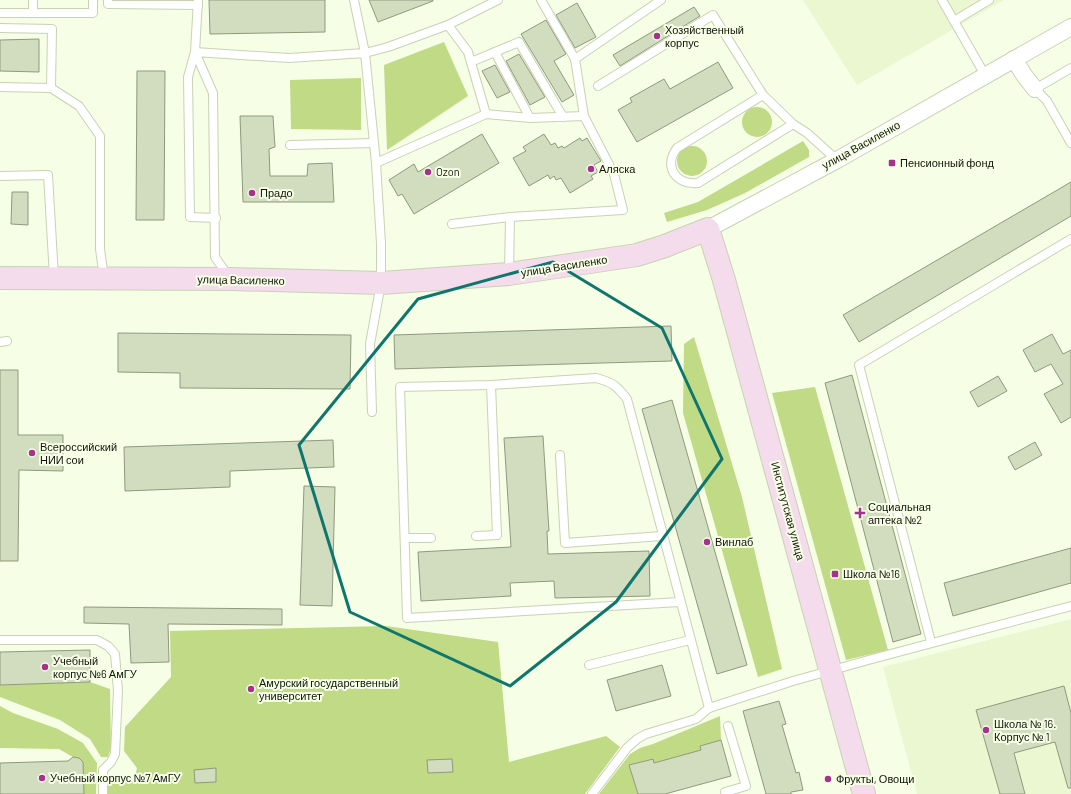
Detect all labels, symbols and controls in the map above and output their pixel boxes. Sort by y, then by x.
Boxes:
place label: Хозяйственный корпус [665,23,744,49]
marker: Хозяйственный корпус [652,31,662,41]
street label: улица Василенко [819,118,902,171]
place label: Пенсионный фонд [900,156,995,169]
marker: Пенсионный фонд [887,158,897,168]
place label: Аляска [599,162,636,175]
marker: Аляска [586,164,596,174]
place label: Ozon [436,165,460,178]
marker: Ozon [423,167,433,177]
place label: Прадо [260,186,293,199]
marker: Прадо [247,188,257,198]
street label: улица Василенко [520,252,608,279]
street label: улица Василенко [197,272,285,287]
place label: Всероссийский НИИ сои [40,440,117,466]
marker: Всероссийский НИИ сои [27,448,37,458]
street label: Институтская улица [769,460,808,562]
place label: Социальная аптека №2 [868,500,931,526]
marker: Социальная аптека №2 [855,508,865,518]
place label: Винлаб [715,535,753,548]
marker: Винлаб [702,537,712,547]
place label: Школа №16 [843,567,900,580]
marker: Школа №16 [830,569,840,579]
place label: Учебный корпус №6 АмГУ [53,654,138,680]
marker: Учебный корпус №6 АмГУ [40,662,50,672]
place label: Амурский государственный университет [259,676,398,702]
marker: Амурский государственный университет [246,684,256,694]
place label: Школа № 16. Корпус № 1 [994,717,1056,743]
marker: Школа № 16. Корпус № 1 [981,725,991,735]
place label: Учебный корпус №7 АмГУ [50,771,182,784]
place label: Фрукты, Овощи [836,772,914,785]
marker: Учебный корпус №7 АмГУ [37,773,47,783]
marker: Фрукты, Овощи [823,774,833,784]

